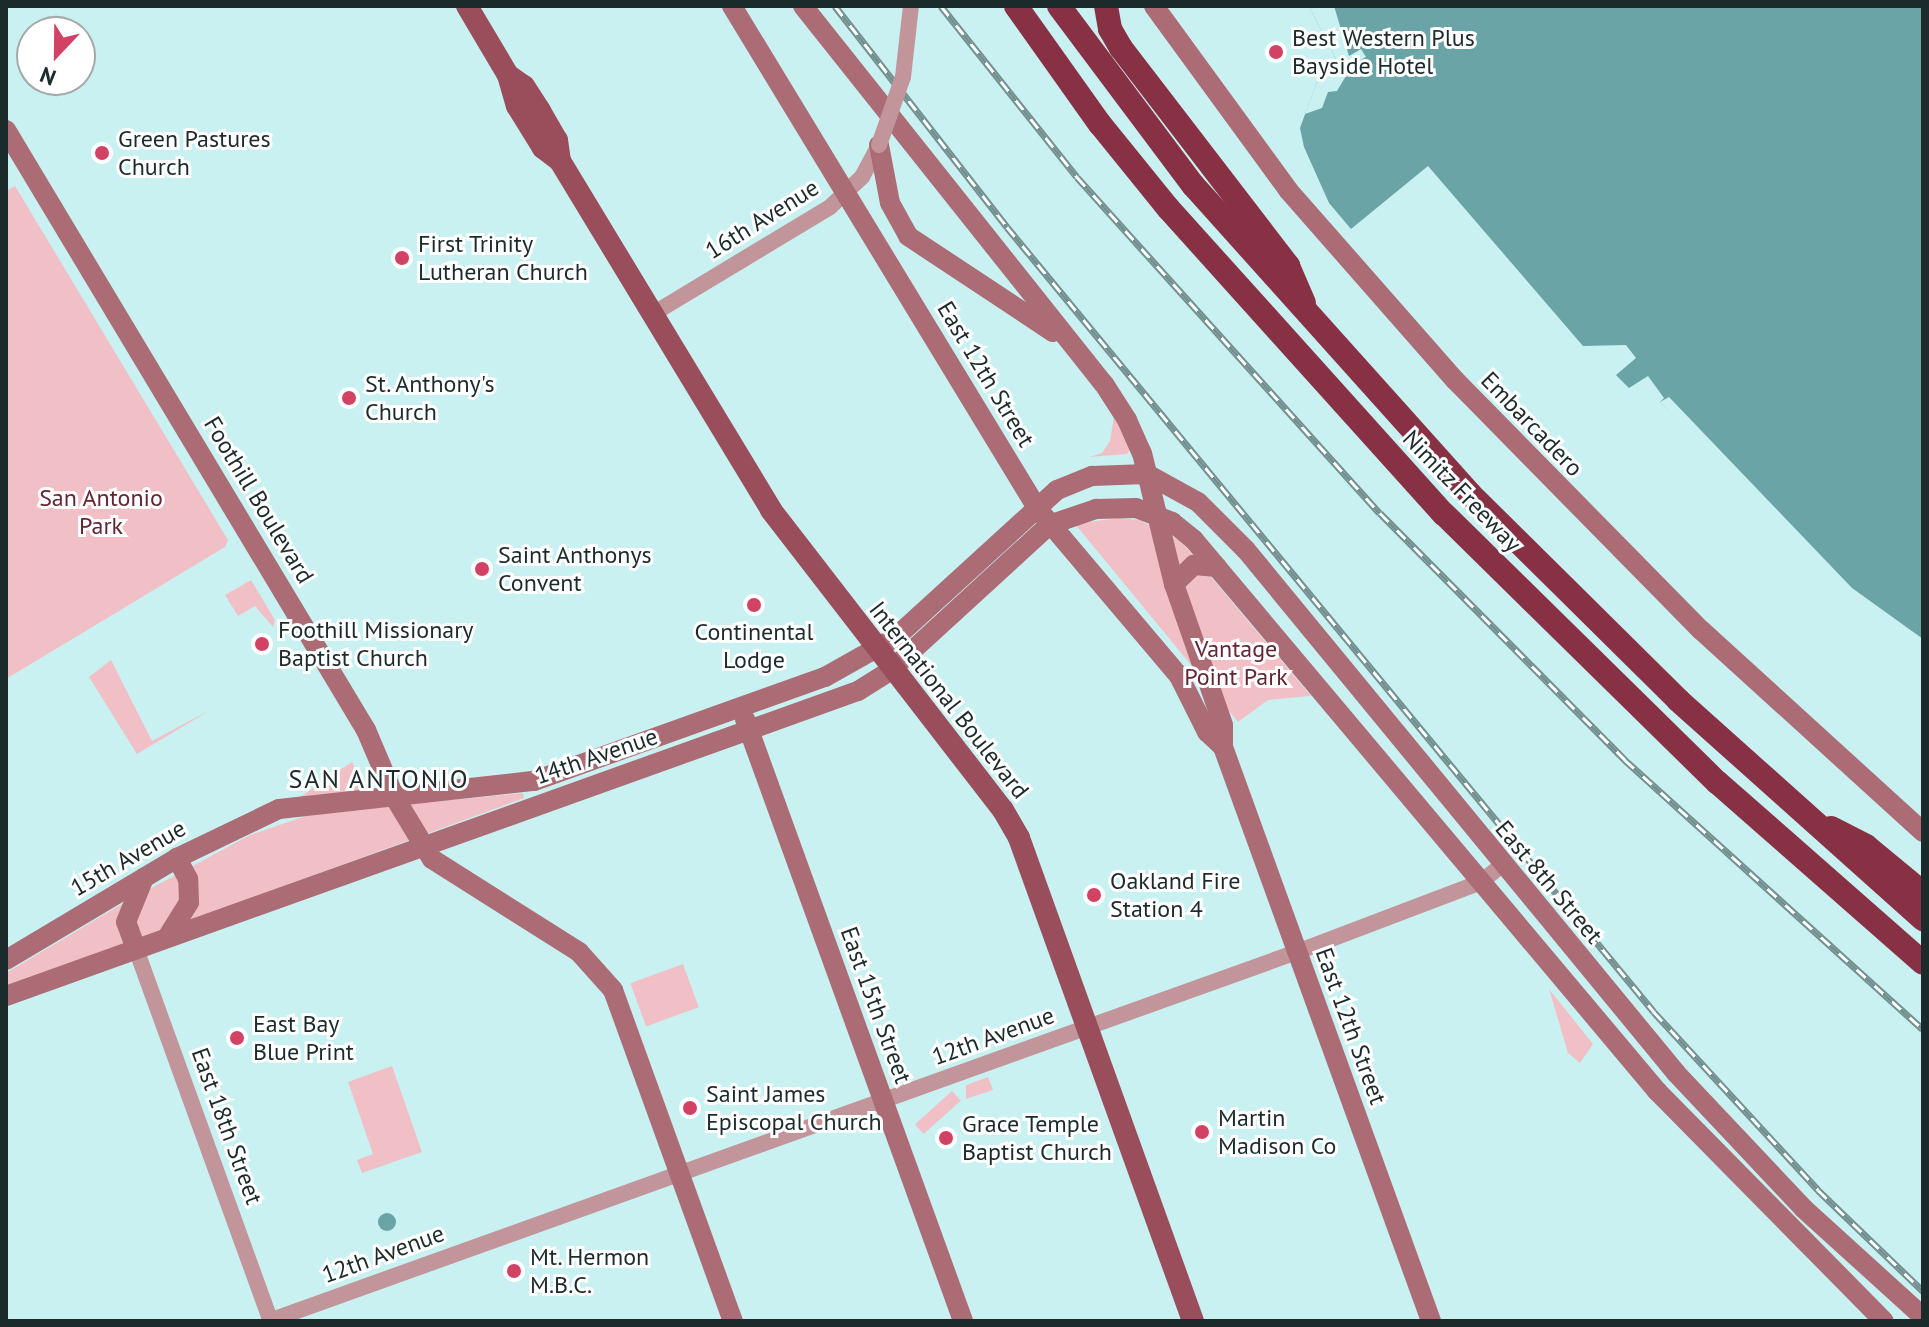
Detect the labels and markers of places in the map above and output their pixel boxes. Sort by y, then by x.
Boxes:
place label: Best Western Plus Bayside Hotel [1292,24,1475,80]
marker: Best Western Plus Bayside Hotel [1267,43,1285,61]
place label: Green Pastures Church [118,125,271,181]
marker: Green Pastures Church [93,144,111,162]
place label: First Trinity Lutheran Church [418,230,588,286]
marker: First Trinity Lutheran Church [393,249,411,267]
place label: St. Anthony's Church [365,370,497,426]
marker: St. Anthony's Church [340,389,358,407]
place label: Saint Anthonys Convent [498,541,652,597]
marker: Saint Anthonys Convent [473,560,491,578]
marker: Continental Lodge [745,596,763,614]
place label: Foothill Missionary Baptist Church [278,616,474,672]
place label: Continental Lodge [695,618,813,674]
marker: Foothill Missionary Baptist Church [253,635,271,653]
place label: Oakland Fire Station 4 [1110,867,1240,923]
marker: Oakland Fire Station 4 [1085,886,1103,904]
place label: East Bay Blue Print [253,1010,354,1066]
marker: East Bay Blue Print [228,1029,246,1047]
place label: Saint James Episcopal Church [706,1080,882,1136]
marker: Saint James Episcopal Church [681,1099,699,1117]
place label: Martin Madison Co [1218,1104,1336,1160]
place label: Grace Temple Baptist Church [962,1110,1112,1166]
marker: Martin Madison Co [1193,1123,1211,1141]
marker: Grace Temple Baptist Church [937,1129,955,1147]
place label: Mt. Hermon M.B.C. [530,1243,651,1299]
marker: Mt. Hermon M.B.C. [505,1262,523,1280]

